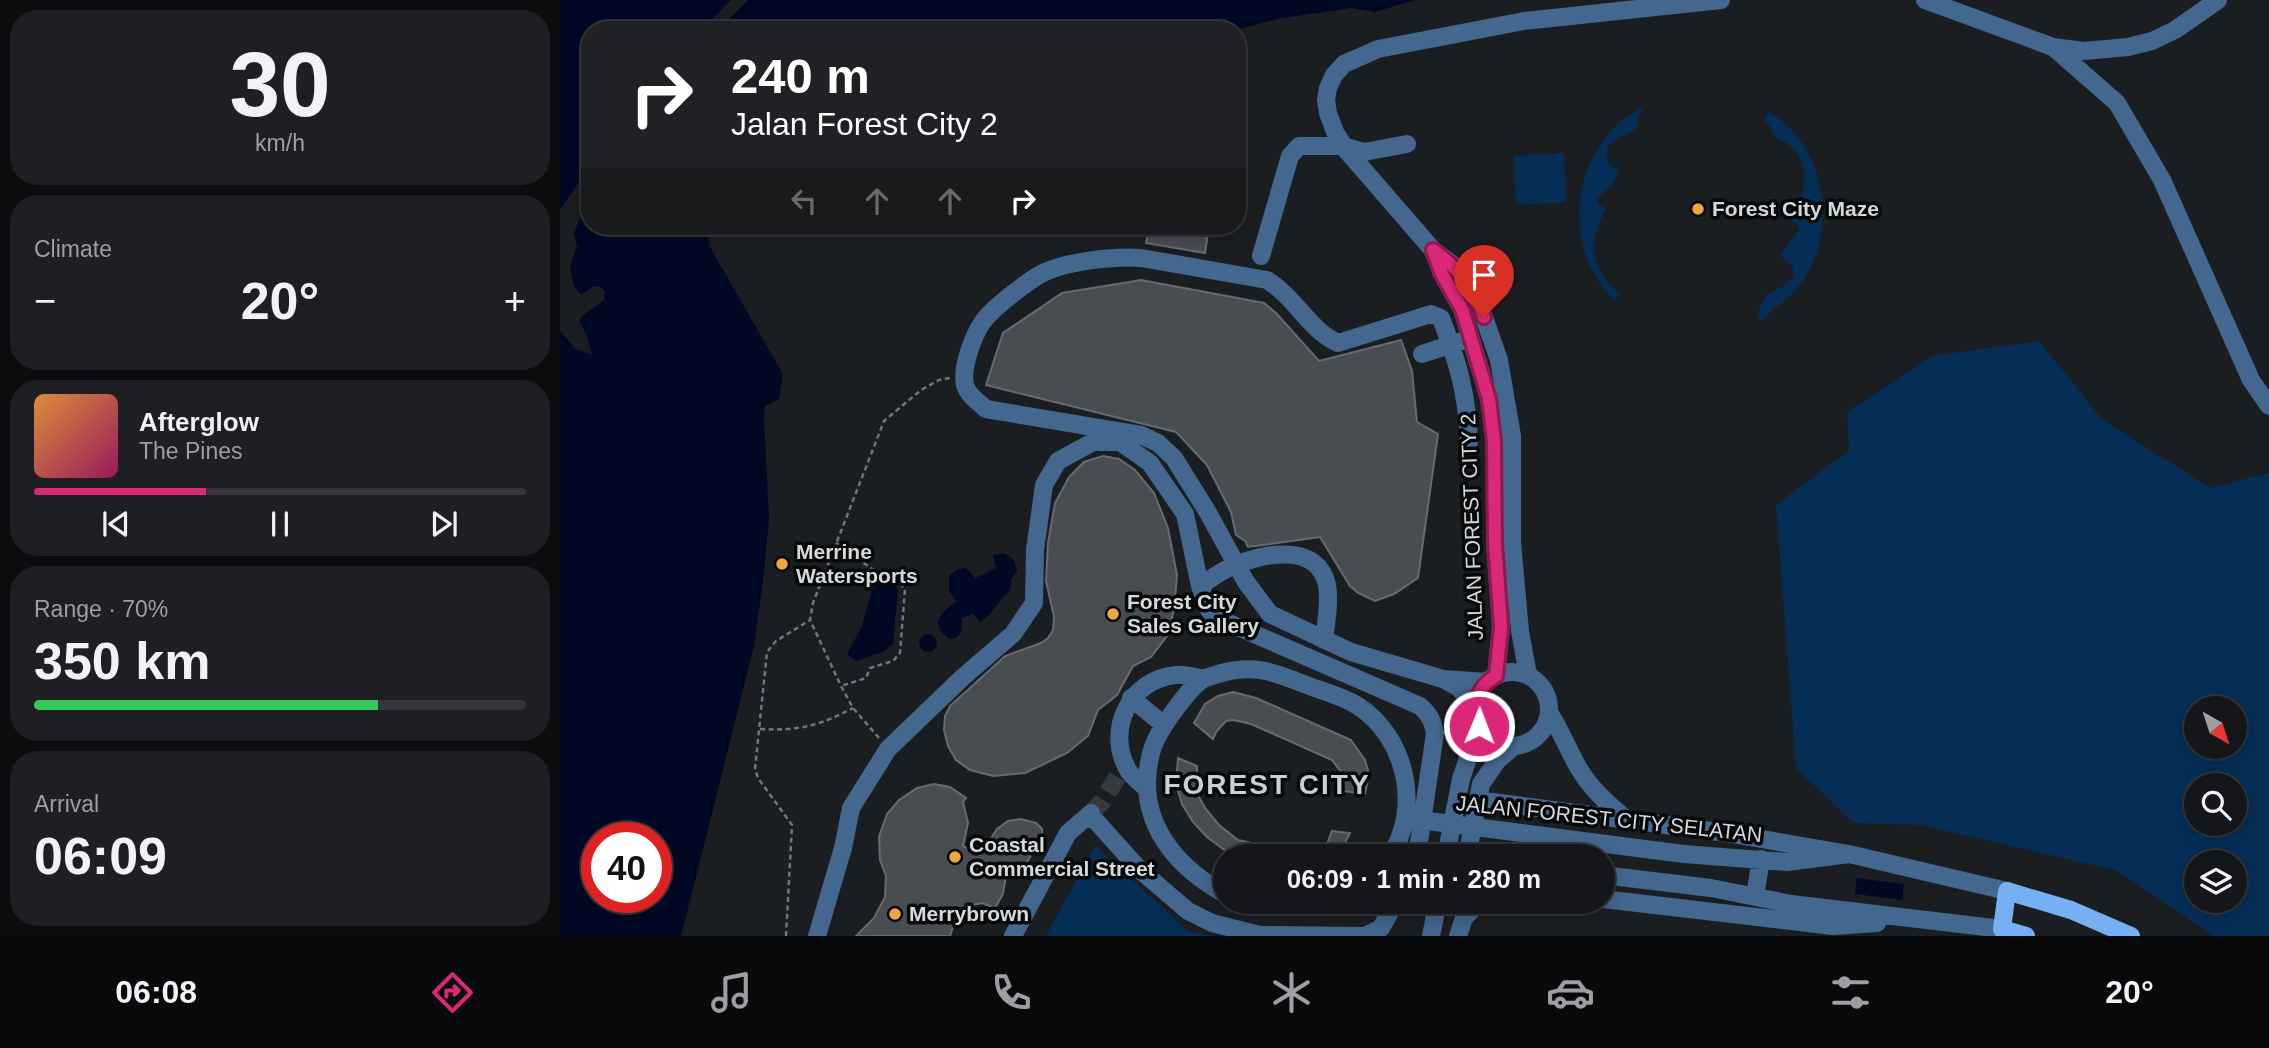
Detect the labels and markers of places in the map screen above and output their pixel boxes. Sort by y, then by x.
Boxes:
place label: Forest City Maze [1712,197,1879,220]
marker: Forest City Maze [1690,201,1706,217]
pin [1454,245,1514,317]
place label: Merrine Watersports [796,540,918,587]
marker: Merrine Watersports [774,556,790,572]
place label: Forest City Sales Gallery [1127,590,1259,637]
marker: Forest City Sales Gallery [1105,606,1121,622]
place label: Coastal Commercial Street [969,833,1155,880]
marker: Coastal Commercial Street [947,849,963,865]
place label: Merrybrown [909,902,1029,925]
marker: Merrybrown [887,906,903,922]

